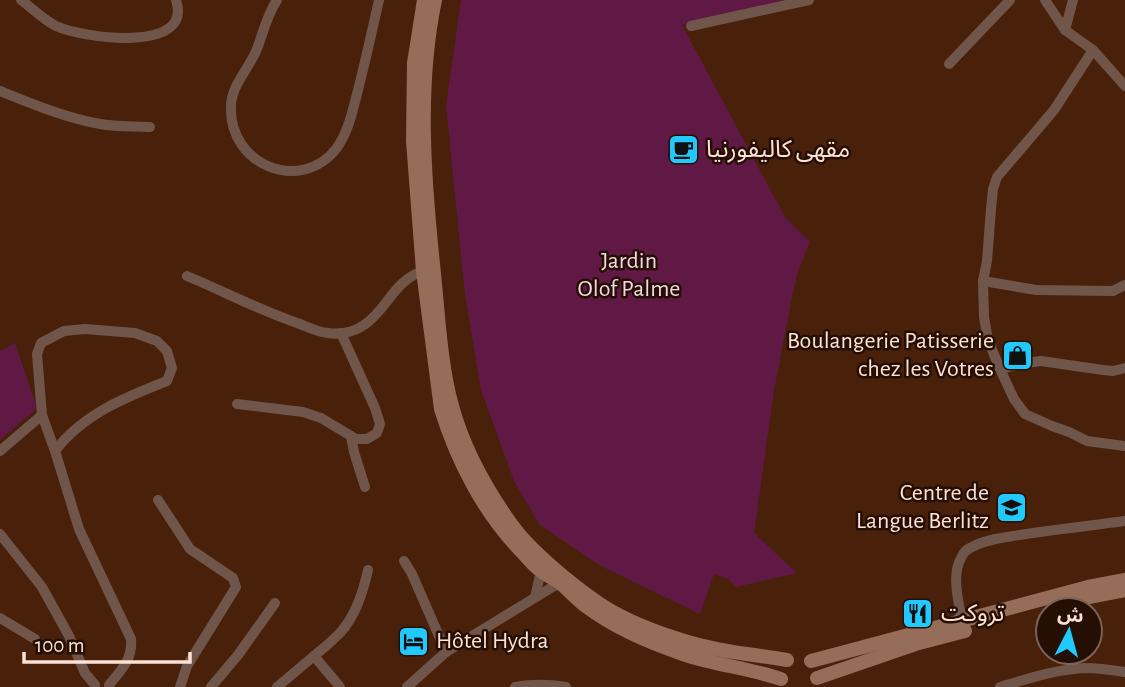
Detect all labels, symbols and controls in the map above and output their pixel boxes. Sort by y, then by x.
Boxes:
cafe icon: مقهى كاليفورنيا [666,133,700,167]
place label: مقهى كاليفورنيا [706,138,850,163]
park label: Jardin Olof Palme [578,249,680,301]
place label: Boulangerie Patisserie chez les Votres [787,329,994,381]
shop icon: Boulangerie Patisserie chez les Votres [1000,338,1034,372]
place label: Centre de Langue Berlitz [856,481,989,533]
school or university icon: Centre de Langue Berlitz [995,490,1029,524]
north arrow [1034,596,1104,666]
restaurant icon: تروكت [901,597,935,631]
place label: تروكت [941,602,1005,627]
text: ش [1057,605,1085,626]
scale bar [24,620,191,664]
hotel icon: Hôtel Hydra [396,624,430,658]
place label: Hôtel Hydra [436,629,549,653]
text: 100 m [35,635,85,656]

